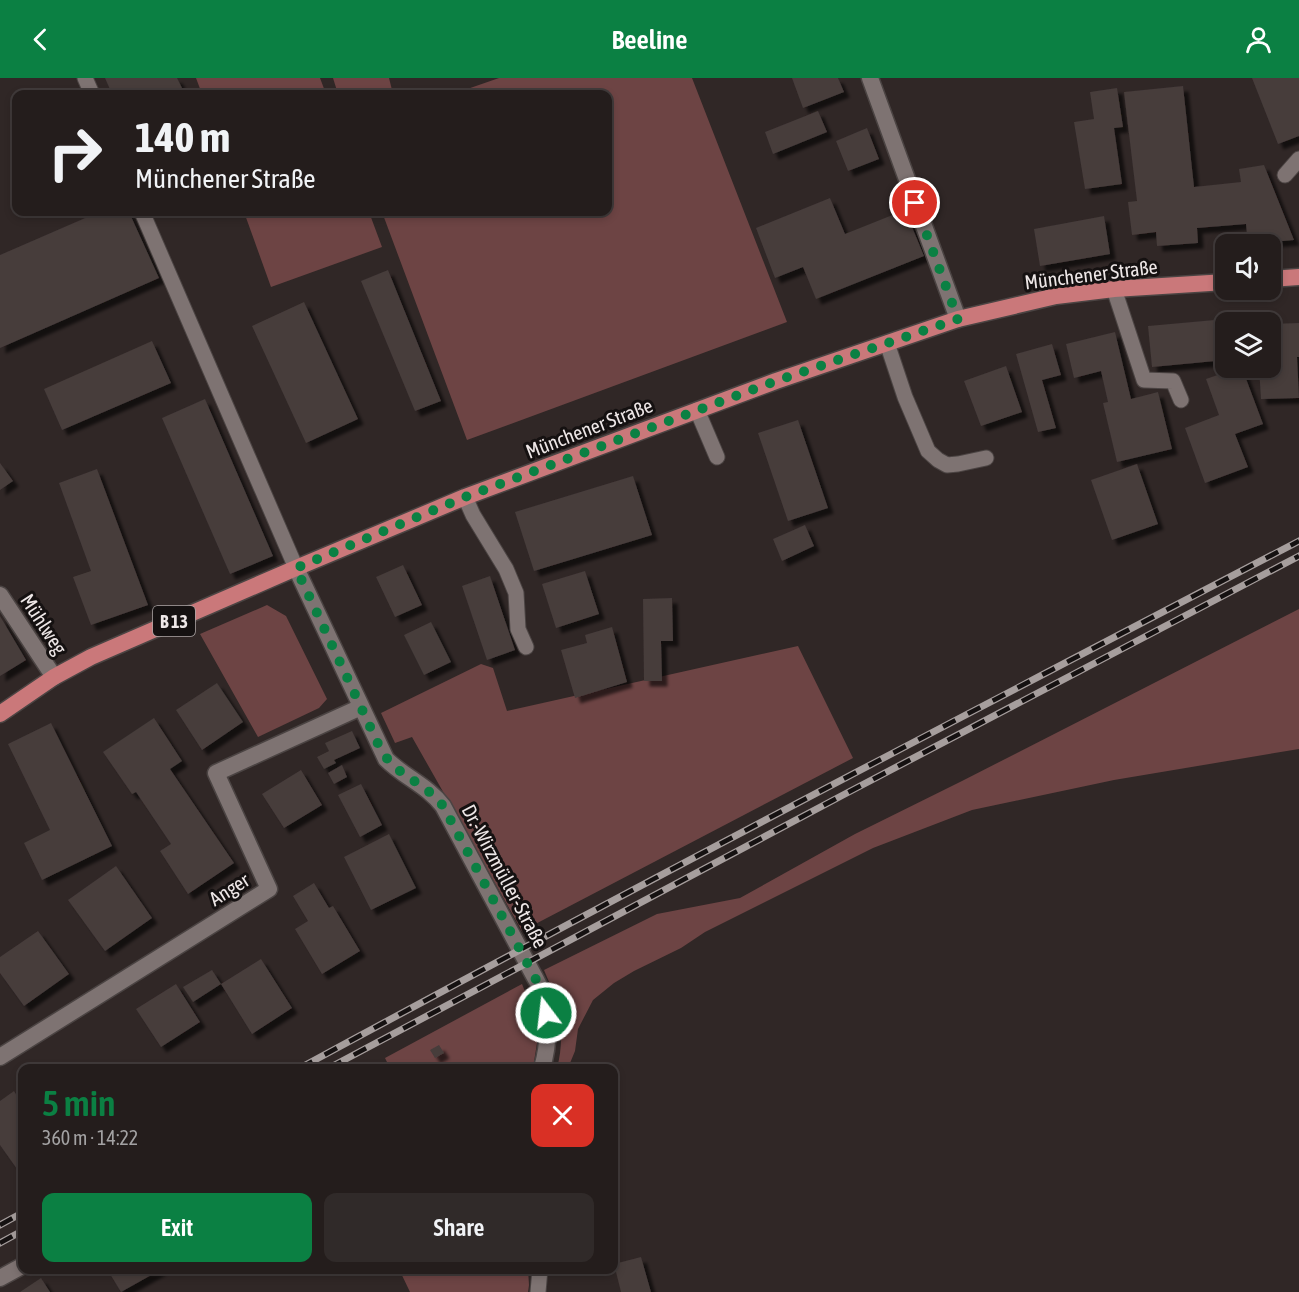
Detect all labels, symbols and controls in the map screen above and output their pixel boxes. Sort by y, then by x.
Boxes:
icon: back [24,23,57,56]
icon: person [1242,23,1275,56]
text: Beeline [612,24,687,55]
text: 140 m [135,113,230,161]
icon: right [36,114,114,192]
text: Münchener Straße [135,163,316,194]
pin [889,177,940,228]
icon: arrive [898,186,931,219]
map controls [1215,234,1281,378]
button: sound [1215,234,1281,300]
street label: Münchener Straße [1023,254,1159,294]
button: layers [1215,312,1281,378]
street label: Münchener Straße [522,393,656,463]
street label: Mühlweg [16,590,72,659]
road number: B 13 [153,606,195,636]
street label: Dr.-Wirzmüller-Straße [458,800,552,952]
street label: Anger [205,867,254,910]
position arrow [514,981,578,1045]
text: 5 min [42,1082,116,1124]
button: close [531,1084,594,1147]
text: 360 m · 14:22 [42,1126,138,1149]
button: Exit [42,1193,312,1262]
button: Share [324,1193,594,1262]

